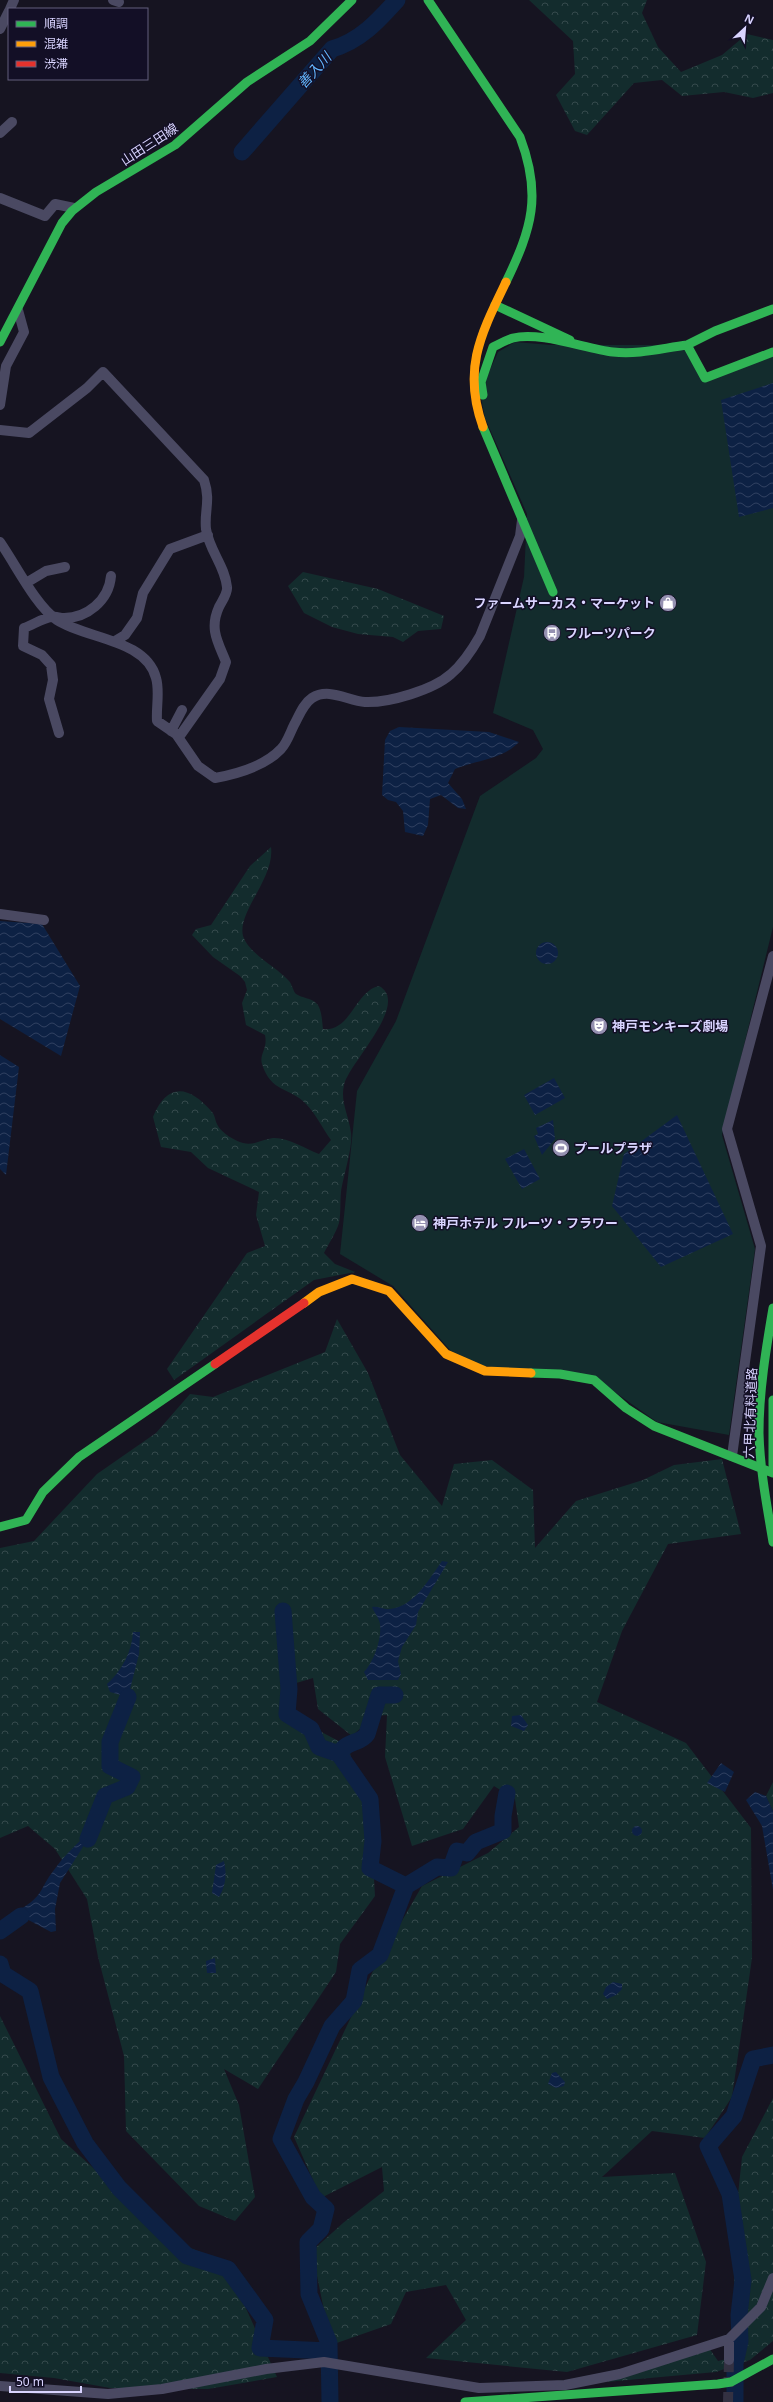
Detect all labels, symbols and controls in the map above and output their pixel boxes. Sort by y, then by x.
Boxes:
legend [8,8,148,80]
north arrow [725,8,765,48]
text: N [742,10,757,27]
text: 順調 [44,15,68,32]
text: 混雑 [44,35,68,52]
water label: 善入川 [293,47,336,92]
text: 渋滞 [44,55,68,72]
street label: 山田三田線 [117,119,181,169]
shop icon: ファームサーカス・マーケット [658,593,678,613]
place label: ファームサーカス・マーケット [473,594,655,612]
bus stop icon: フルーツパーク [542,623,562,643]
place label: フルーツパーク [565,624,656,642]
theatre icon: 神戸モンキーズ劇場 [589,1016,609,1036]
place label: 神戸モンキーズ劇場 [612,1017,728,1035]
sports icon: プールプラザ [551,1138,571,1158]
place label: プールプラザ [574,1139,652,1157]
hotel icon: 神戸ホテル フルーツ・フラワー [410,1213,430,1233]
place label: 神戸ホテル フルーツ・フラワー [433,1214,618,1232]
street label: 六甲北有料道路 [739,1367,761,1459]
scale bar [10,2368,81,2394]
text: 50 m [16,2373,44,2390]

